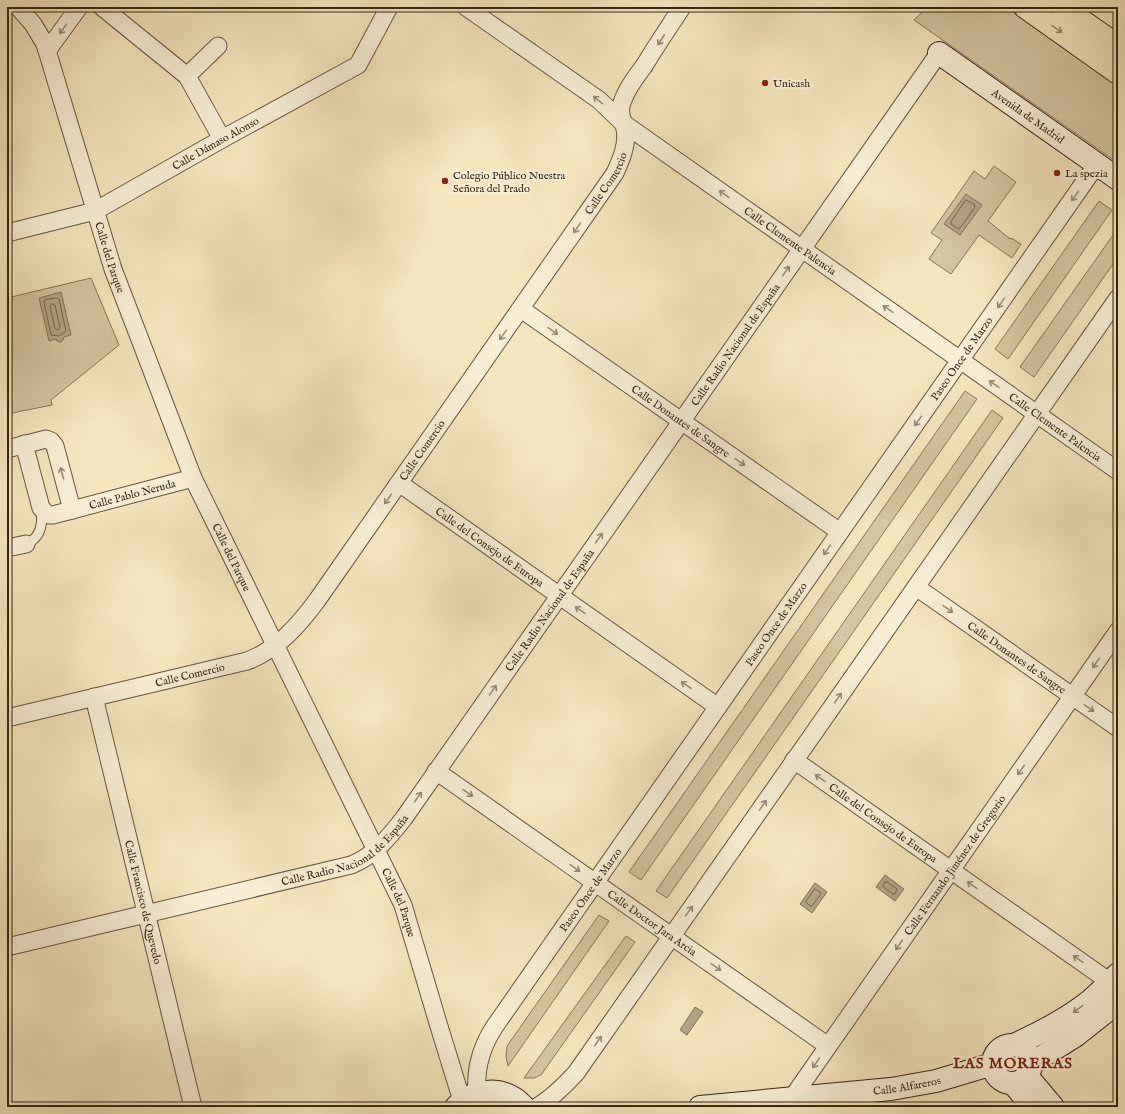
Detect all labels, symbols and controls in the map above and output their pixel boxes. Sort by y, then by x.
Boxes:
one-way arrow [59,24,67,35]
one-way arrow [1051,25,1062,34]
one-way arrow [656,34,664,46]
place label: Unicash [773,77,810,91]
marker: Unicash [760,78,770,88]
street label: Avenida de Madrid [988,85,1067,147]
one-way arrow [592,96,603,104]
street label: Calle Dámaso Alonso [170,114,262,174]
street label: Calle Comercio [582,151,631,218]
place label: La spezia [1065,167,1108,181]
marker: La spezia [1052,168,1062,178]
place label: Colegio Público Nuestra Señora del Prado [453,169,565,196]
marker: Colegio Público Nuestra Señora del Prado [440,176,450,186]
one-way arrow [719,190,730,198]
one-way arrow [1071,190,1079,201]
street label: Calle Clemente Palencia [741,204,839,279]
street label: Calle del Parque [91,220,127,295]
one-way arrow [573,222,581,233]
one-way arrow [782,266,790,277]
street label: Calle Radio Nacional de España [688,281,784,409]
one-way arrow [997,297,1005,308]
one-way arrow [883,305,894,313]
street label: Paseo Once de Marzo [928,314,996,404]
one-way arrow [547,327,558,335]
one-way arrow [499,329,507,340]
one-way arrow [989,380,1000,388]
street label: Calle Donantes de Sangre [628,382,732,461]
street label: Calle Clemente Palencia [1006,390,1104,465]
one-way arrow [914,415,922,426]
street label: Calle Comercio [397,417,449,484]
one-way arrow [734,458,745,466]
one-way arrow [58,466,65,479]
street label: Calle Pablo Neruda [88,477,177,513]
one-way arrow [384,493,392,504]
street label: Calle del Consejo de Europa [432,505,546,591]
street label: Calle del Parque [208,521,254,594]
one-way arrow [595,533,603,544]
one-way arrow [823,544,831,555]
street label: Calle Radio Nacional de España [503,547,598,675]
street label: Paseo Once de Marzo [742,580,811,669]
one-way arrow [943,605,954,613]
one-way arrow [574,606,585,614]
street label: Calle Donantes de Sangre [964,619,1068,697]
one-way arrow [1092,657,1100,668]
street label: Calle Comercio [154,660,226,691]
one-way arrow [681,681,692,689]
one-way arrow [489,685,497,696]
one-way arrow [834,693,842,704]
one-way arrow [1084,704,1095,712]
one-way arrow [1017,764,1025,775]
one-way arrow [814,774,825,782]
street label: Calle del Consejo de Europa [826,781,940,867]
one-way arrow [463,789,474,797]
one-way arrow [414,792,422,803]
street label: Calle Fernando Jiménez de Gregorio [902,793,1009,939]
one-way arrow [759,799,767,810]
street label: Calle Radio Nacional de España [280,812,412,889]
street label: Calle Francisco de Quevedo [121,839,164,966]
street label: Paseo Once de Marzo [557,846,625,935]
one-way arrow [569,864,580,872]
street label: Calle del Parque [378,866,418,939]
one-way arrow [967,881,978,889]
street label: Calle Doctor Jara Arcia [604,887,699,960]
one-way arrow [685,906,693,917]
one-way arrow [895,939,903,950]
one-way arrow [1073,955,1084,963]
one-way arrow [710,963,721,971]
one-way arrow [1073,1005,1084,1013]
one-way arrow [594,1035,602,1046]
district label: LAS MORERAS [953,1054,1073,1073]
one-way arrow [812,1057,820,1068]
street label: Calle Alfareros [873,1074,943,1099]

